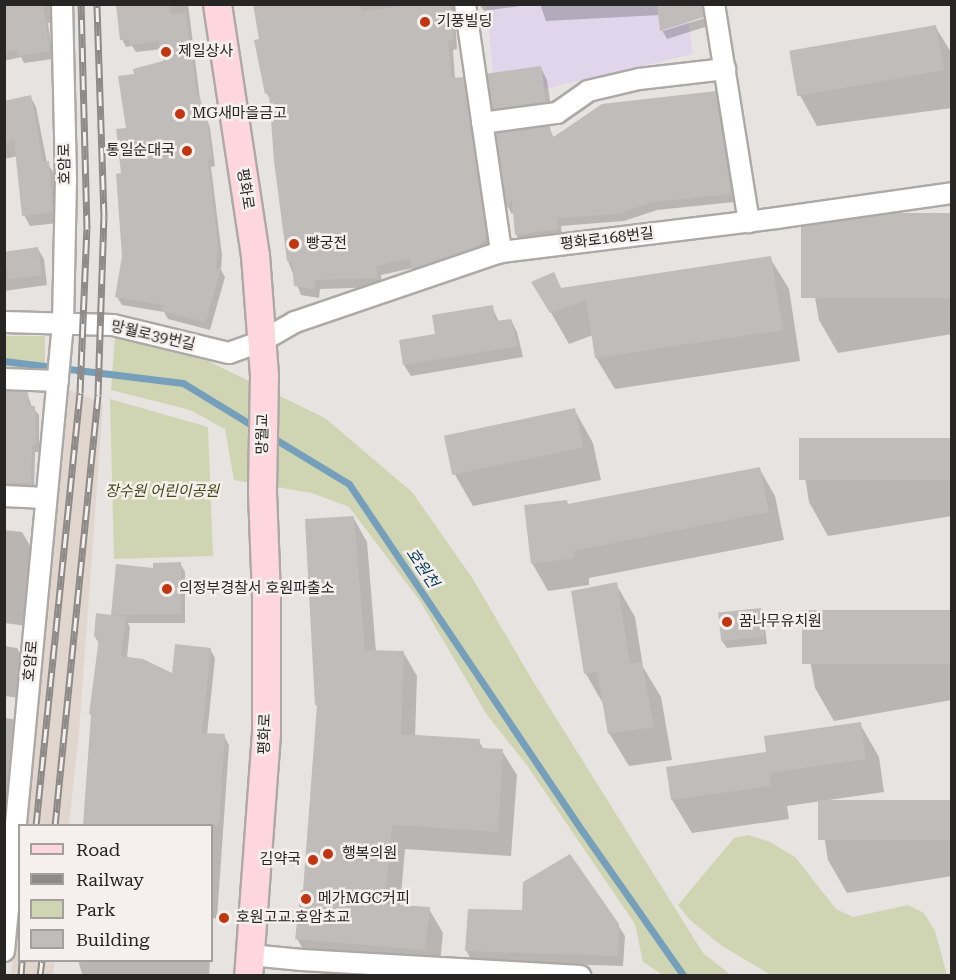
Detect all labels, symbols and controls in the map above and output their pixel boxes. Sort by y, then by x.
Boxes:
place label: 기풍빌딩 [437,13,492,31]
marker: 기풍빌딩 [418,15,432,29]
place label: 제일상사 [178,43,233,61]
marker: 제일상사 [159,45,173,59]
place label: MG새마을금고 [192,105,287,123]
marker: MG새마을금고 [173,107,187,121]
place label: 통일순대국 [106,142,175,160]
street label: 호암로 [56,143,74,185]
marker: 통일순대국 [180,144,194,158]
street label: 평화로 [233,167,257,211]
street label: 평화로168번길 [559,224,655,254]
place label: 빵궁전 [306,235,347,253]
marker: 빵궁전 [287,237,301,251]
street label: 망월로39번길 [109,318,197,354]
street label: 망월교 [254,413,272,455]
park label: 장수원 어린이공원 [105,483,219,501]
water label: 호원천 [402,544,442,592]
place label: 의정부경찰서 호원파출소 [179,580,335,598]
marker: 의정부경찰서 호원파출소 [160,582,174,596]
place label: 꿈나무유치원 [739,613,822,631]
marker: 꿈나무유치원 [720,615,734,629]
street label: 호암로 [20,640,42,682]
street label: 평화로 [255,713,275,755]
legend [18,824,213,962]
text: Road [76,839,120,860]
marker: 행복의원 [319,845,337,863]
place label: 행복의원 [342,845,397,863]
place label: 김약국 [260,851,301,869]
marker: 김약국 [306,853,320,867]
text: Railway [76,869,144,890]
place label: 메가MGC커피 [318,890,410,908]
marker: 메가MGC커피 [299,892,313,906]
text: Park [76,899,116,920]
place label: 호원고교.호암초교 [236,909,350,927]
marker: 호원고교.호암초교 [217,911,231,925]
text: Building [76,929,150,950]

